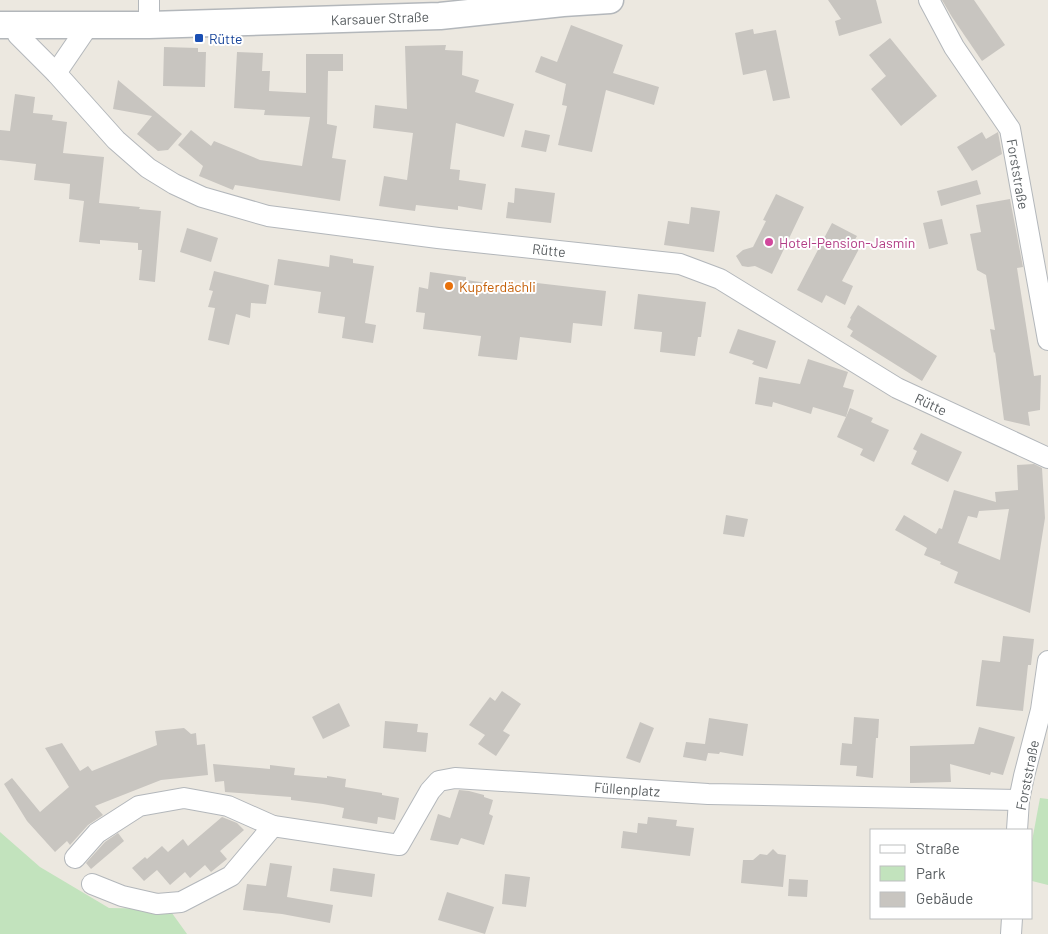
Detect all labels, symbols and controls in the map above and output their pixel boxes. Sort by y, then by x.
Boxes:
street label: Karsauer Straße [331,8,429,28]
place label: Rütte [209,30,243,47]
marker: Rütte [193,32,205,44]
street label: Forststraße [1003,137,1033,211]
place label: Hotel-Pension-Jasmin [779,234,915,251]
marker: Hotel-Pension-Jasmin [763,236,775,248]
street label: Rütte [531,240,567,260]
place label: Kupferdächli [459,278,536,295]
marker: Kupferdächli [443,280,455,292]
street label: Rütte [912,389,950,419]
street label: Forststraße [1012,738,1042,812]
street label: Füllenplatz [593,778,661,800]
legend [870,829,1033,919]
text: Straße [916,839,960,857]
text: Park [916,864,946,882]
text: Gebäude [916,889,973,907]

